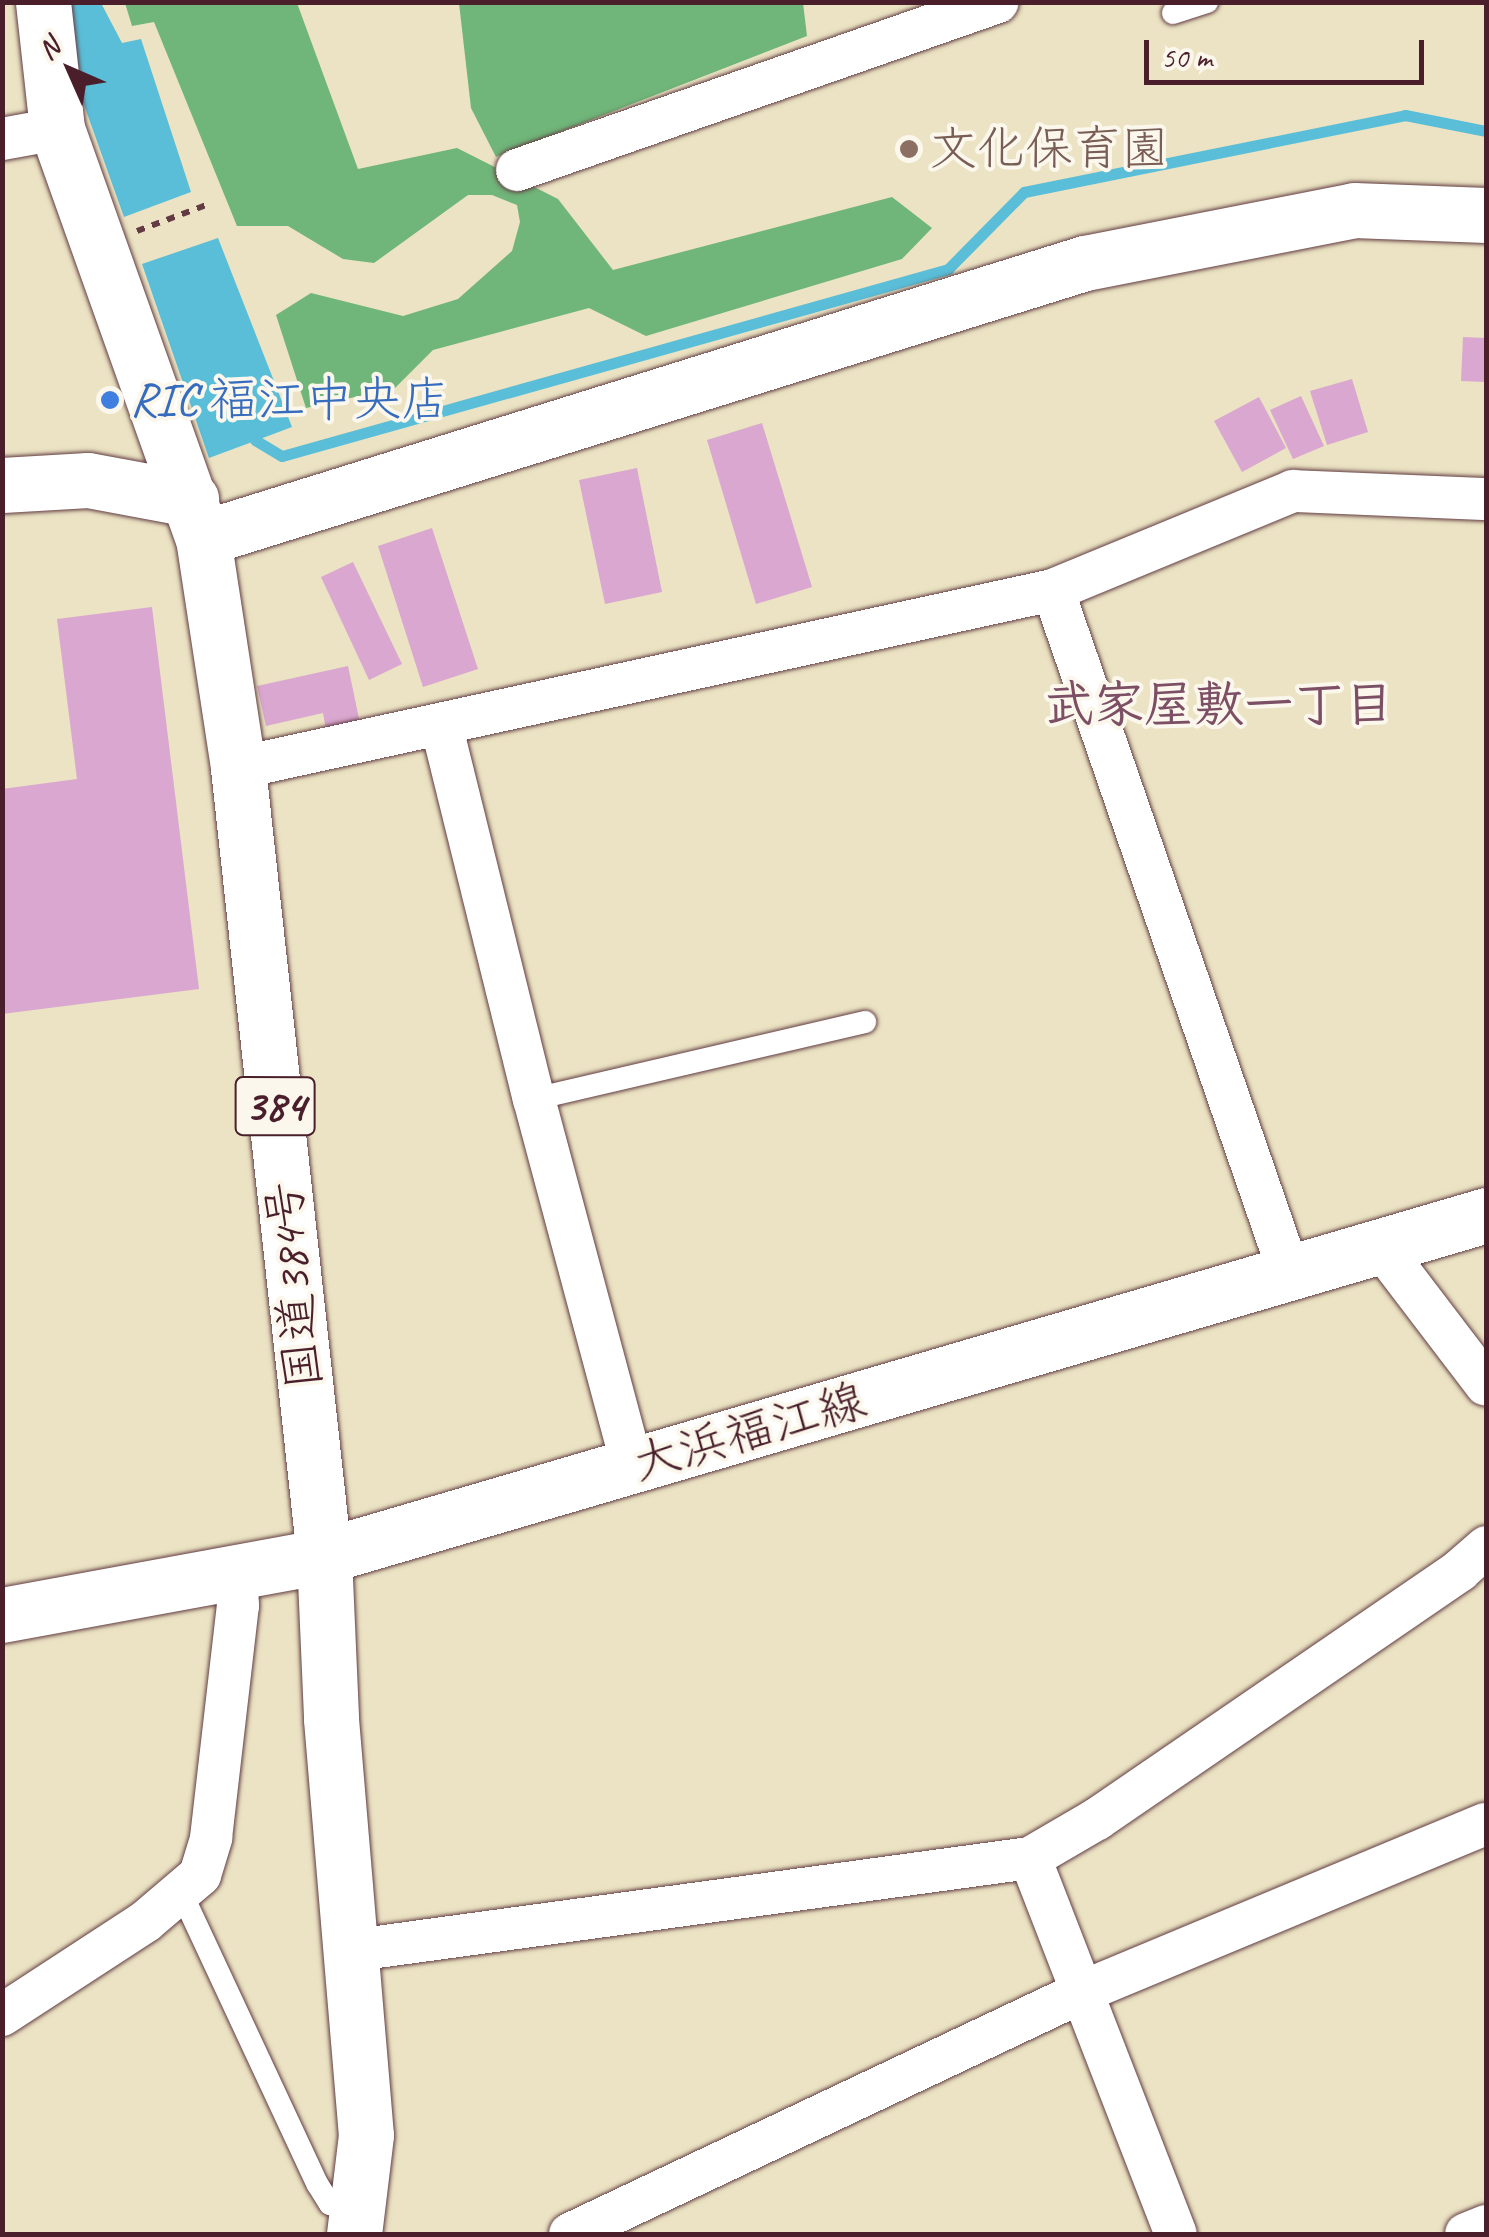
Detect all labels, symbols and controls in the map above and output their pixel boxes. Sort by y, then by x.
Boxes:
north arrow [20,20,120,120]
scale bar [1149,20,1429,82]
text: N [30,30,67,67]
text: 50 m [1161,38,1212,76]
place label: 文化保育園 [929,120,1169,178]
marker: 文化保育園 [898,138,920,160]
place label: RIC 福江中央店 [130,371,449,429]
marker: RIC 福江中央店 [99,389,121,411]
district label: 武家屋敷一丁目 [1044,675,1394,735]
road number: 384 [232,1066,318,1146]
street label: 国道384号 [254,1178,334,1392]
street label: 大浜福江線 [626,1371,872,1493]

